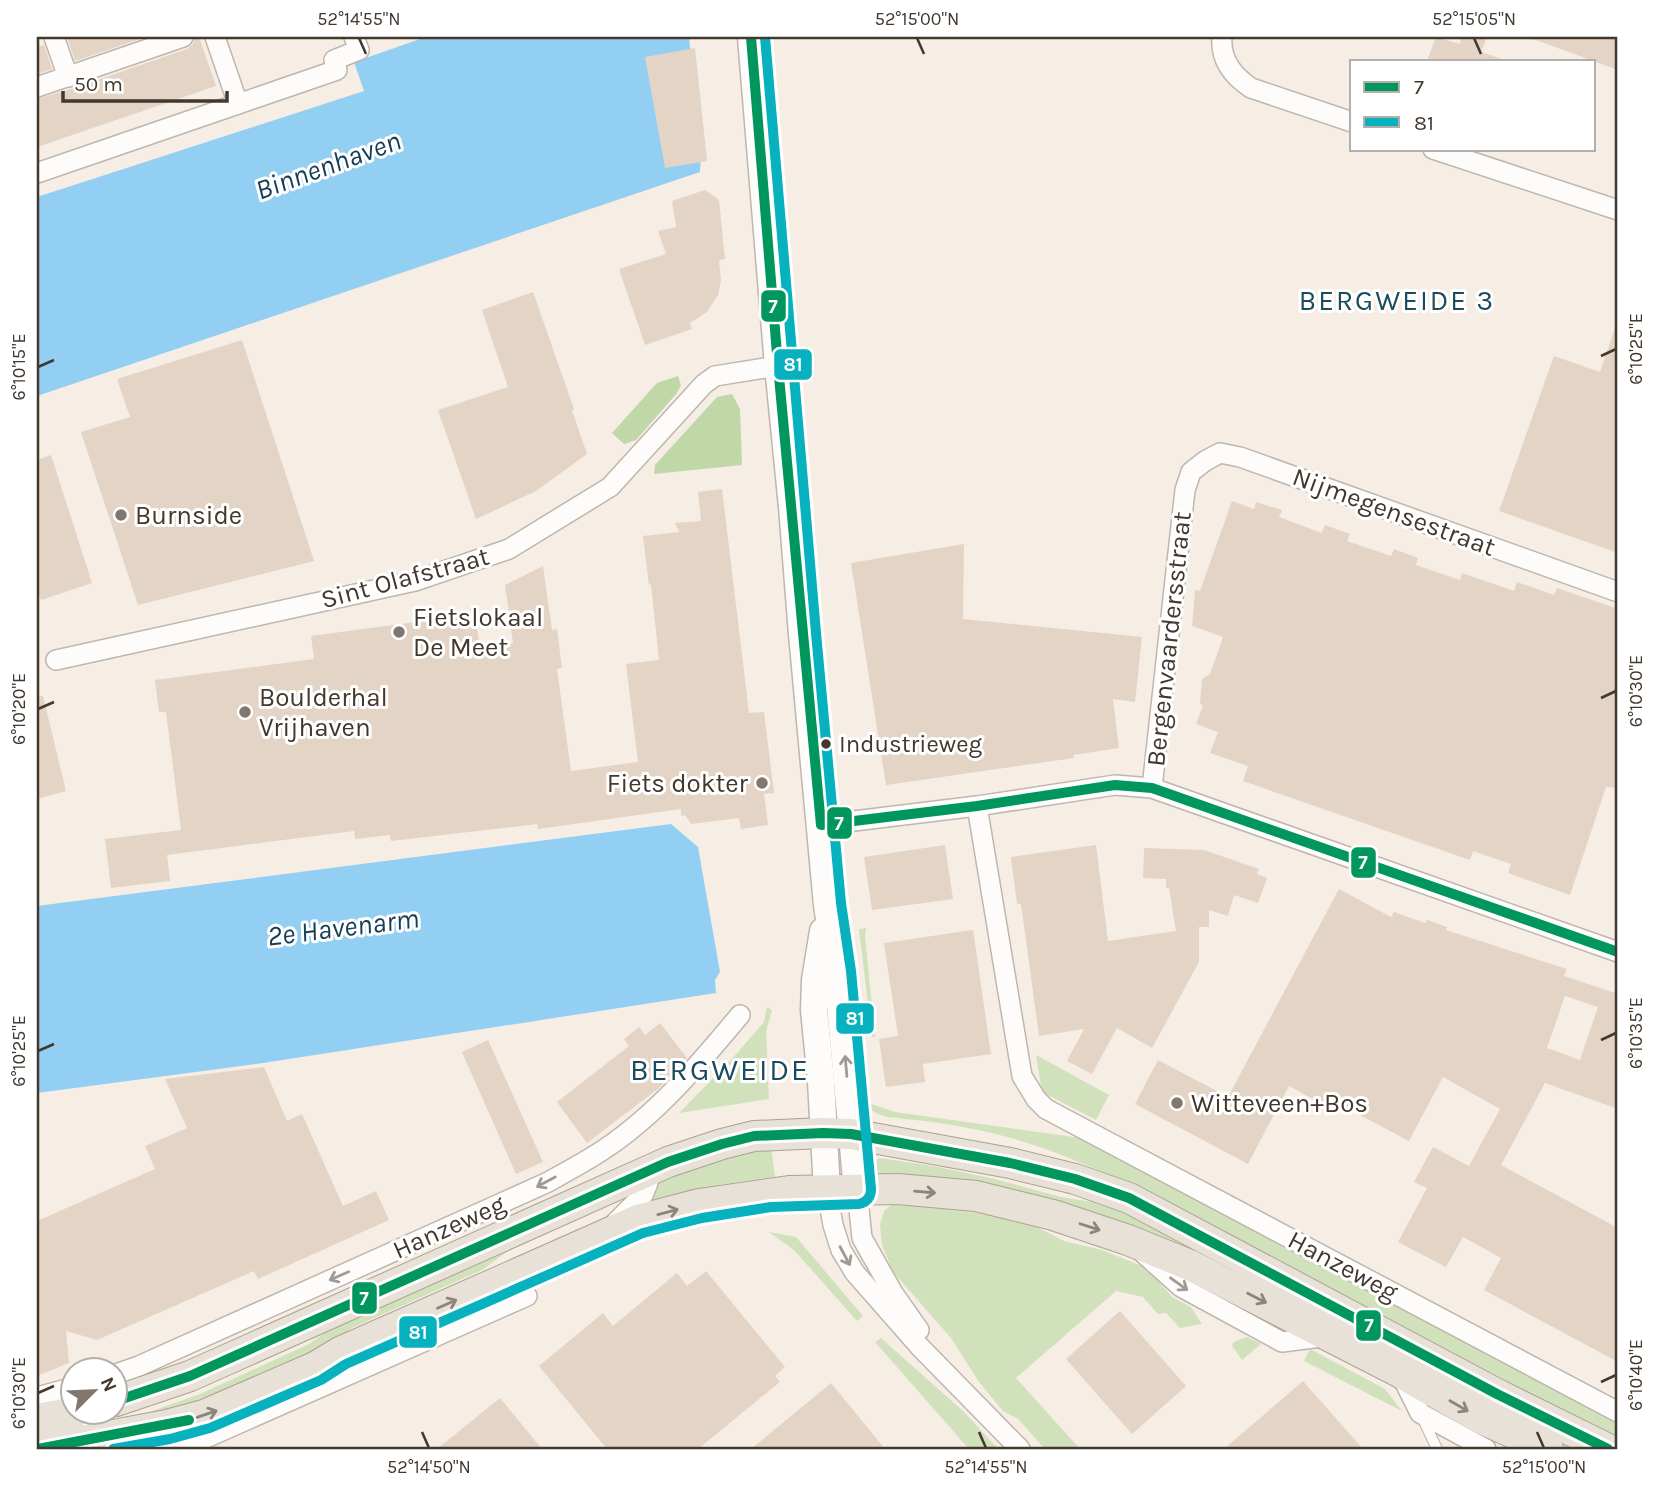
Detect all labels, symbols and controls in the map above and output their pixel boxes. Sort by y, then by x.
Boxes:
text: 52°14'55"N [317,8,401,30]
text: 52°15'00"N [875,8,959,30]
text: 52°15'05"N [1432,8,1516,30]
scale bar [63,60,228,104]
legend [1350,60,1596,150]
text: 50 m [74,72,123,96]
text: 7 [1414,75,1424,99]
text: 81 [1414,111,1434,135]
water label: Binnenhaven [251,124,405,206]
district label: BERGWEIDE 3 [1299,284,1495,317]
line badge: 7 [760,289,787,323]
text: 7 [768,296,778,318]
text: 6°10'25"E [1625,313,1647,385]
text: 6°10'15"E [8,333,30,401]
line badge: 81 [773,348,813,381]
text: 81 [783,354,803,376]
street label: Nijmegensestraat [1288,461,1500,563]
place label: Burnside [135,500,242,531]
marker: Burnside [113,507,129,523]
street label: Bergenvaardersstraat [1140,510,1198,768]
street label: Sint Olafstraat [317,541,493,615]
place label: Fietslokaal De Meet [413,602,543,663]
marker: Fietslokaal De Meet [391,624,407,640]
text: 6°10'30"E [1625,655,1647,727]
text: 6°10'20"E [8,673,30,745]
place label: Boulderhal Vrijhaven [259,682,388,743]
marker: Boulderhal Vrijhaven [237,704,253,720]
place label: Industrieweg [839,730,982,758]
marker: Industrieweg [819,737,833,751]
place label: Fiets dokter [607,768,749,799]
marker: Fiets dokter [754,775,770,791]
line badge: 7 [826,806,853,840]
text: 7 [834,813,844,835]
line badge: 7 [1350,846,1377,879]
text: 7 [1358,852,1368,874]
water label: 2e Havenarm [265,901,421,953]
text: 6°10'35"E [1625,997,1647,1069]
line badge: 81 [835,1002,875,1035]
text: 81 [845,1008,865,1030]
text: 6°10'25"E [8,1015,30,1087]
district label: BERGWEIDE [630,1052,810,1088]
one-way arrow [839,1055,852,1078]
place label: Witteveen+Bos [1191,1088,1368,1119]
marker: Witteveen+Bos [1169,1095,1185,1111]
one-way arrow [537,1176,557,1190]
one-way arrow [913,1186,936,1199]
street label: Hanzeweg [388,1188,510,1266]
one-way arrow [656,1205,678,1218]
one-way arrow [1079,1222,1101,1235]
street label: Hanzeweg [1283,1224,1404,1308]
one-way arrow [839,1245,853,1266]
one-way arrow [329,1270,350,1283]
one-way arrow [1170,1277,1188,1292]
line badge: 7 [351,1281,378,1315]
text: 7 [359,1288,369,1310]
one-way arrow [1246,1292,1267,1306]
one-way arrow [436,1297,458,1310]
line badge: 7 [1355,1309,1382,1342]
line badge: 81 [398,1315,438,1349]
text: 7 [1364,1315,1374,1337]
text: 81 [408,1322,428,1344]
text: 6°10'40"E [1625,1339,1647,1411]
north arrow [60,1356,130,1426]
text: 6°10'30"E [8,1357,30,1429]
text: N [96,1374,121,1395]
one-way arrow [1448,1399,1468,1413]
one-way arrow [196,1407,218,1420]
text: 52°14'50"N [387,1456,471,1478]
text: 52°14'55"N [944,1456,1028,1478]
text: 52°15'00"N [1502,1456,1586,1478]

